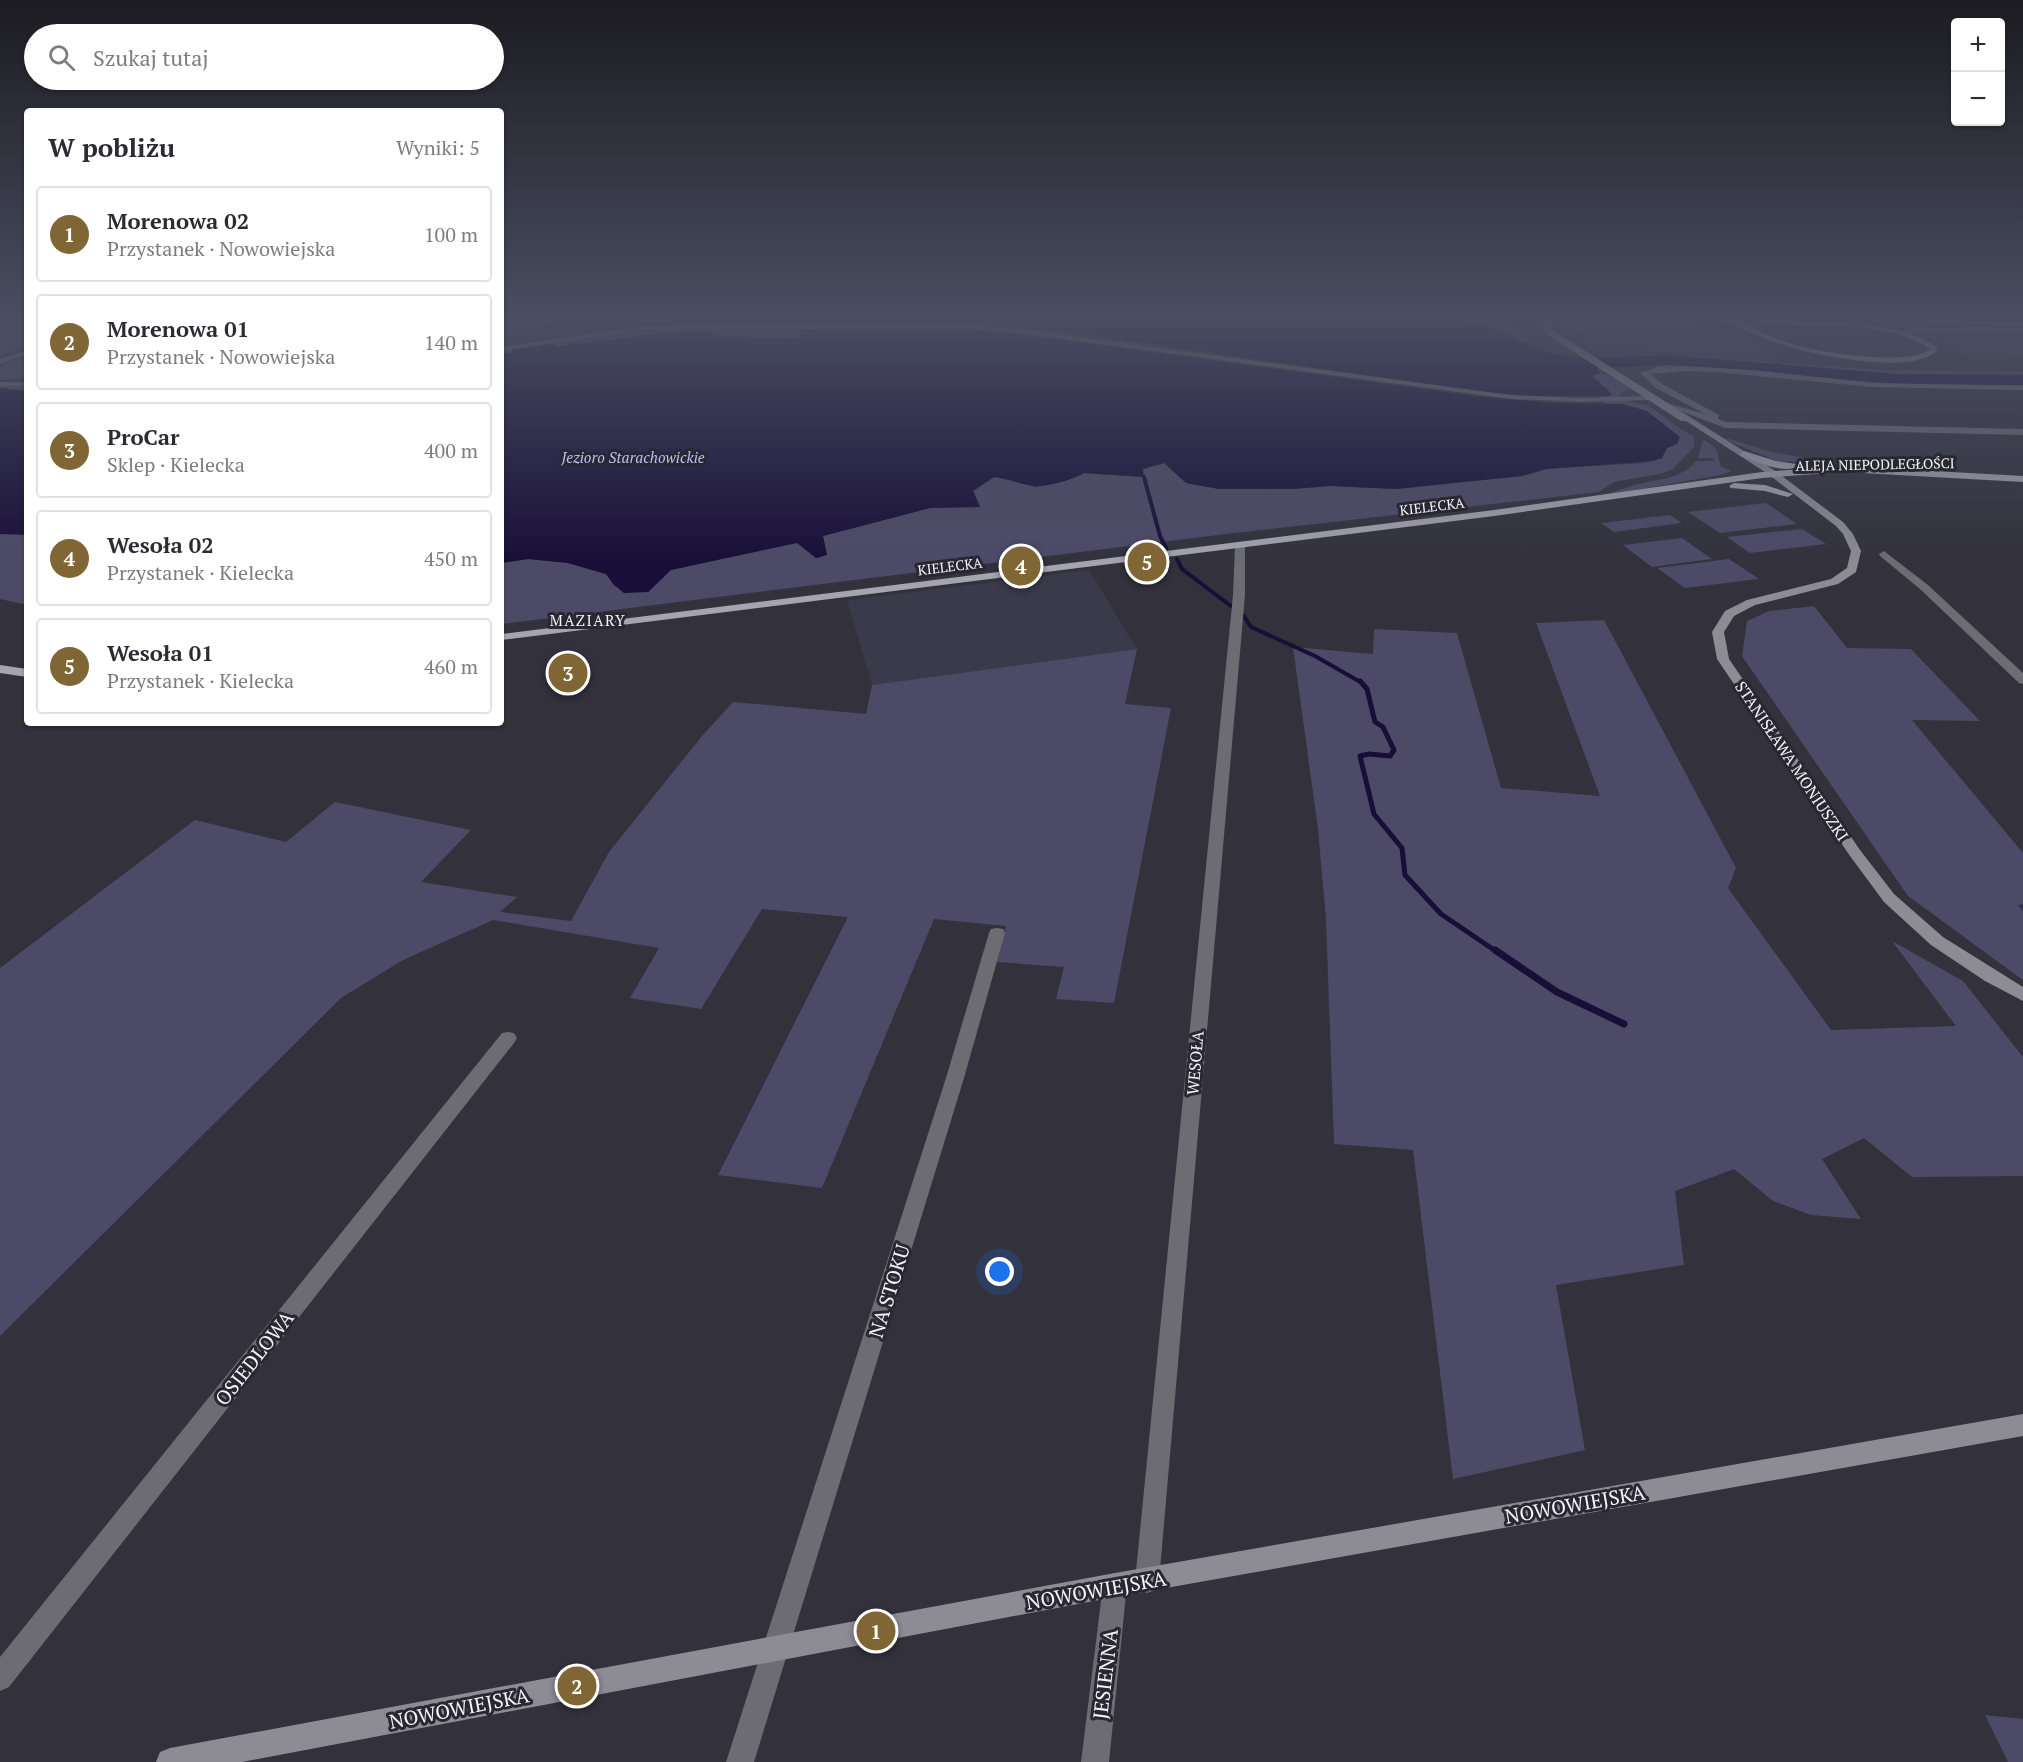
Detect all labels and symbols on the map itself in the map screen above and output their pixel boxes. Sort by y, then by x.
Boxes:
water label: Jezioro Starachowickie [560,447,705,467]
street label: ALEJA NIEPODLEGŁOŚCI [1795,453,1955,475]
street label: KIELECKA [1398,493,1466,519]
pin: 5 [1128,540,1166,584]
pin: 4 [1002,544,1040,588]
street label: KIELECKA [916,553,984,579]
district label: MAZIARY [550,610,626,630]
pin: 3 [548,650,588,696]
street label: STANISŁAWA MONIUSZKI [1730,677,1854,845]
street label: WESOŁA [1181,1030,1209,1096]
street label: NA STOKU [862,1240,916,1341]
your location [985,1257,1014,1286]
street label: OSIEDLOWA [208,1305,300,1411]
street label: NOWOWIEJSKA [1503,1478,1648,1530]
street label: NOWOWIEJSKA [1024,1564,1169,1616]
pin: 1 [856,1608,896,1654]
street label: JESIENNA [1086,1627,1124,1721]
pin: 2 [558,1664,596,1708]
street label: NOWOWIEJSKA [387,1681,532,1735]

